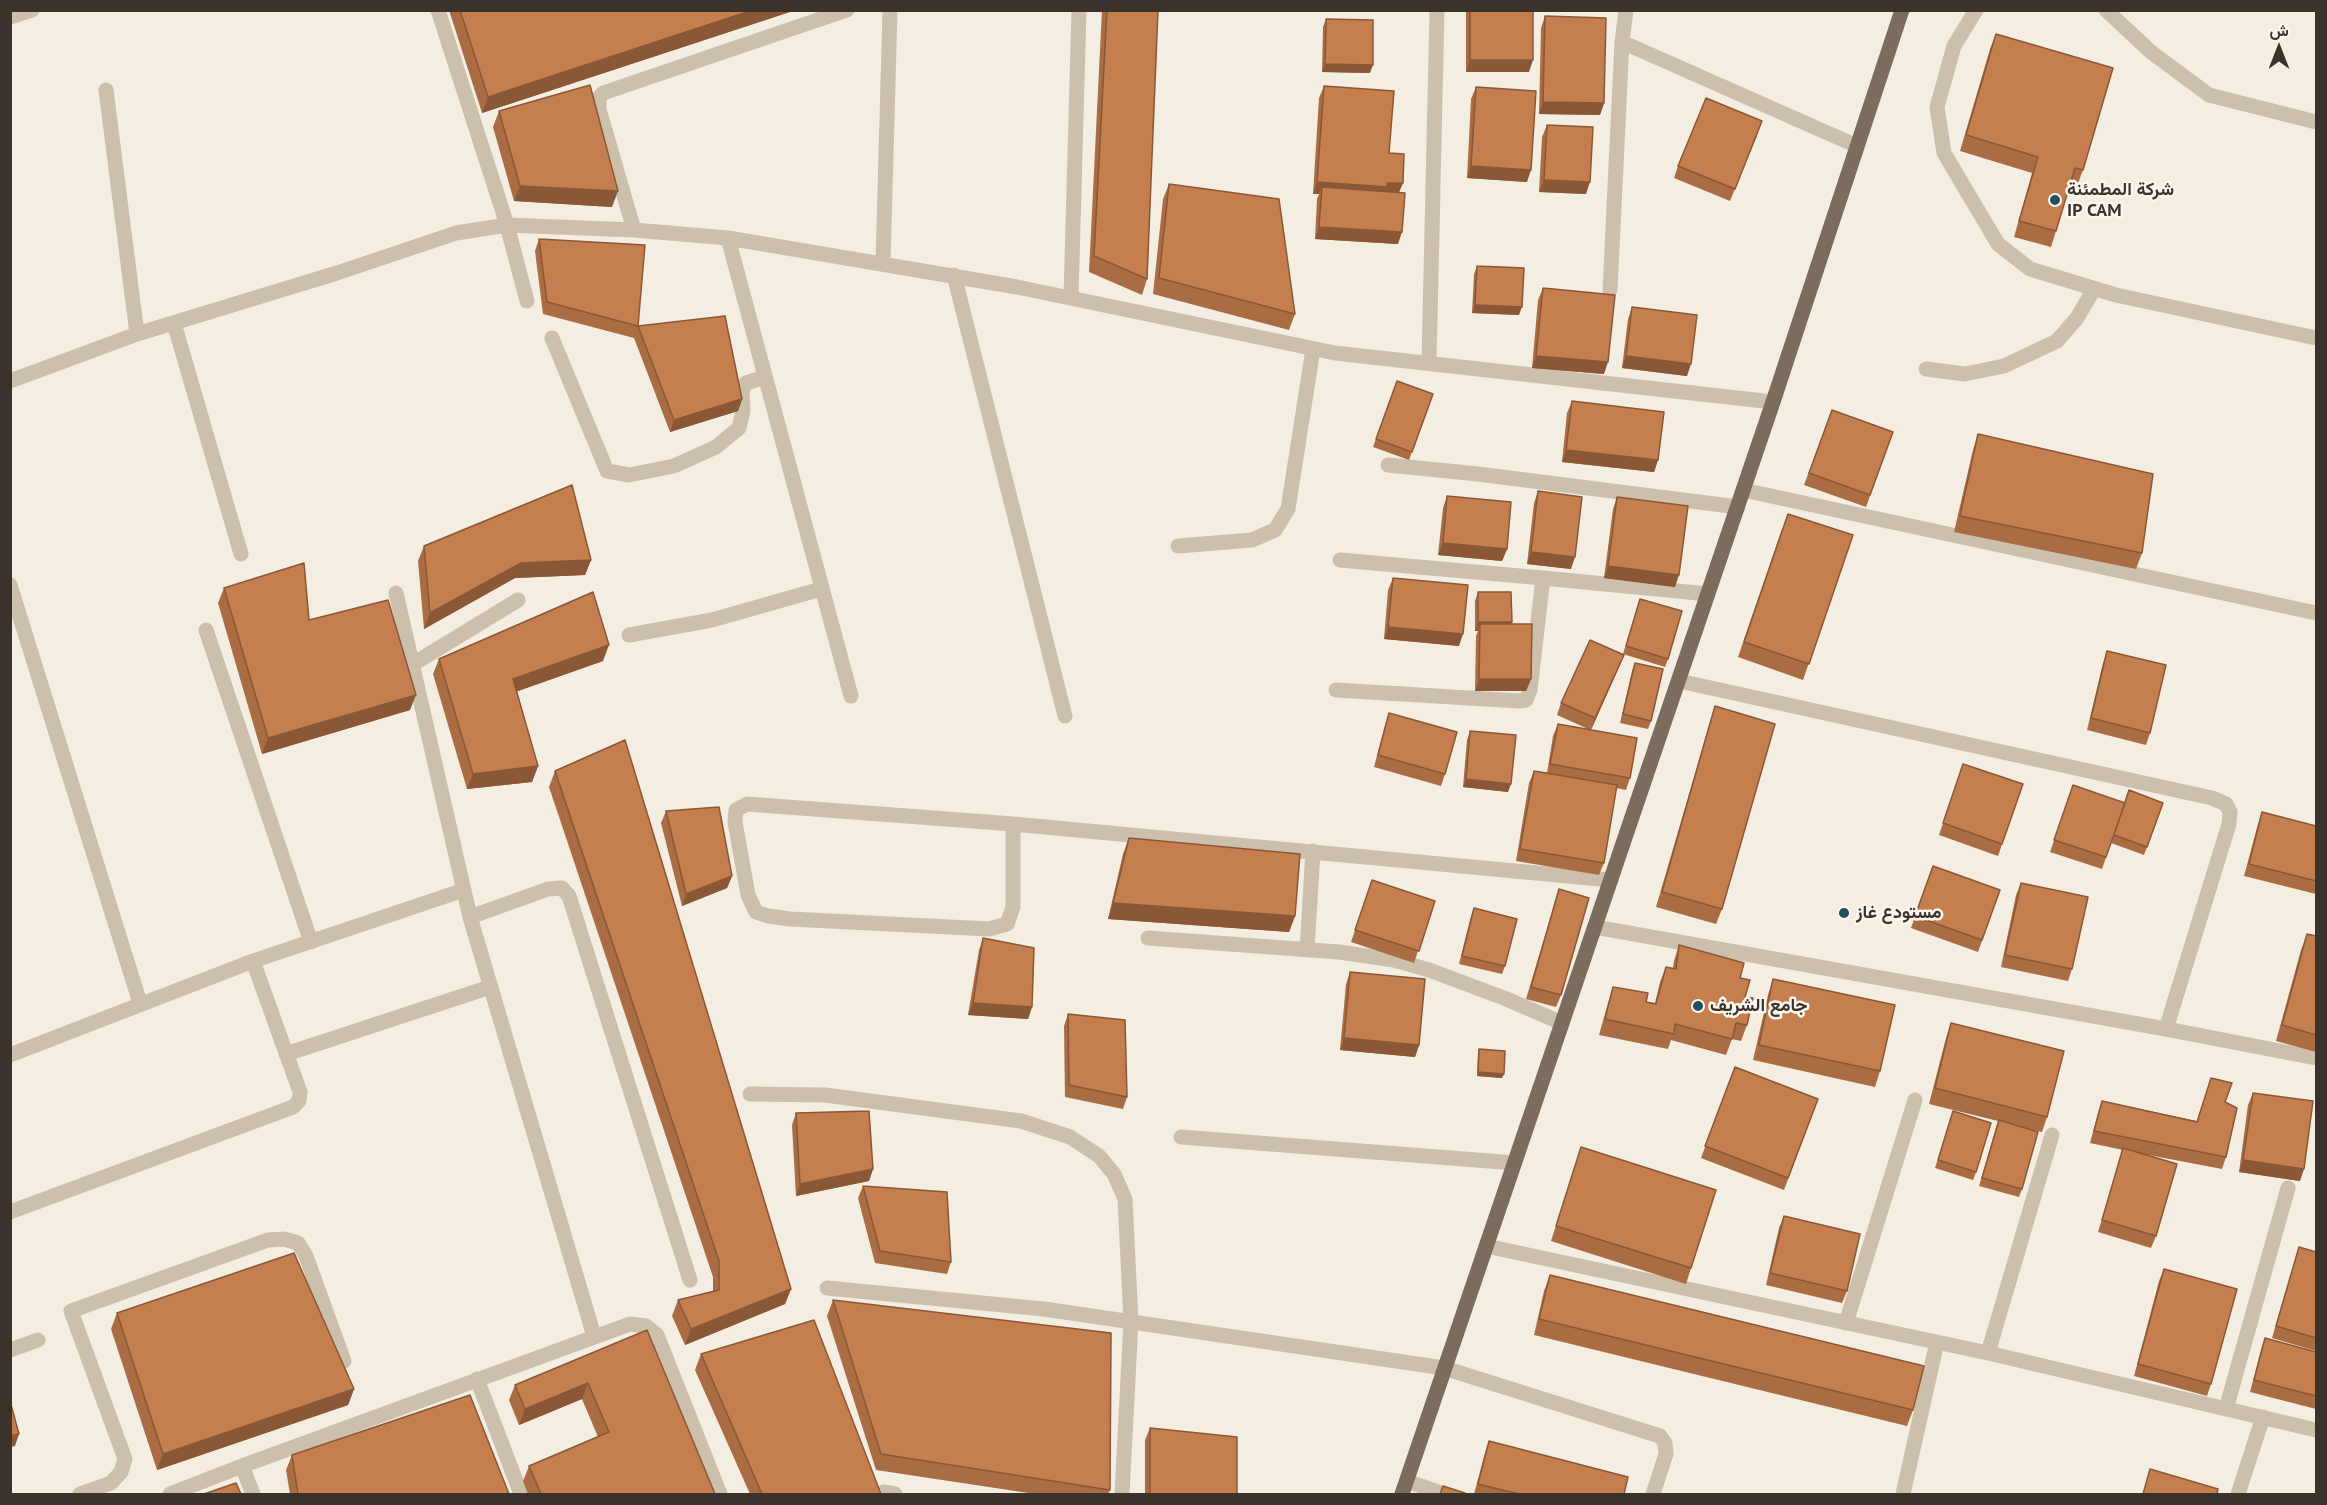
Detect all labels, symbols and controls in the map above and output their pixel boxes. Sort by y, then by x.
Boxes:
north arrow [2249,18,2309,78]
text: ش [2269,20,2289,40]
place label: شركة المطمئنة IP CAM [2067,179,2174,222]
marker: شركة المطمئنة IP CAM [2048,193,2062,207]
place label: مستودع غاز [1856,902,1942,924]
marker: مستودع غاز [1837,906,1851,920]
place label: جامع الشريف [1710,995,1808,1017]
marker: جامع الشريف [1691,999,1705,1013]

